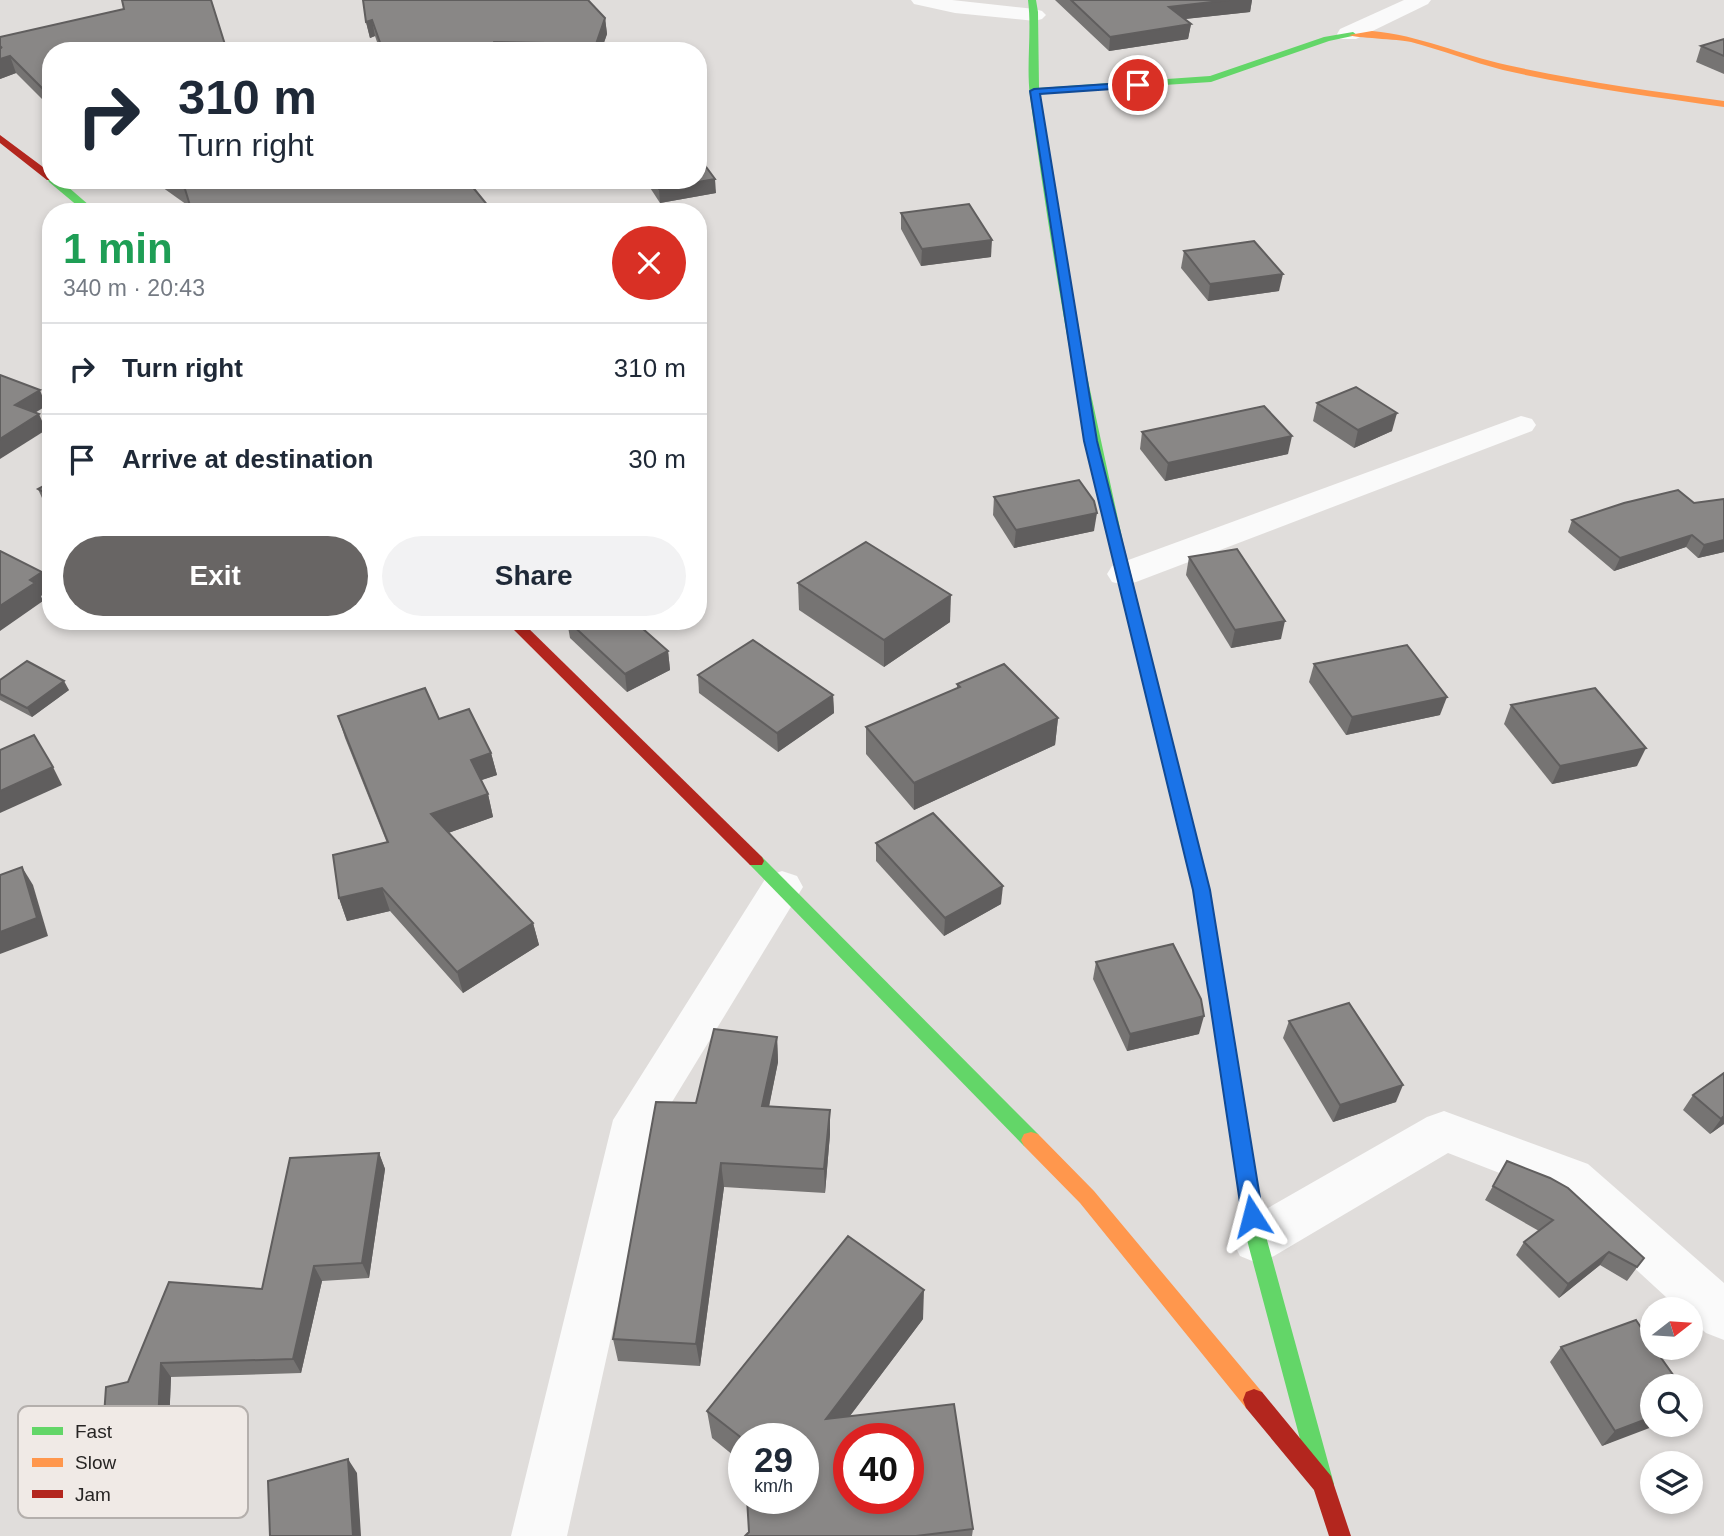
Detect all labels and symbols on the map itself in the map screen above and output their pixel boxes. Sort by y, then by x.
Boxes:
pin [1108,55,1168,115]
position arrow [1215,1179,1289,1253]
north arrow [1640,1297,1703,1360]
legend [18,1406,248,1518]
text: Fast [75,1421,113,1442]
speed limit sign: 40 [833,1423,924,1514]
text: Slow [75,1452,116,1473]
text: Jam [75,1484,111,1505]

